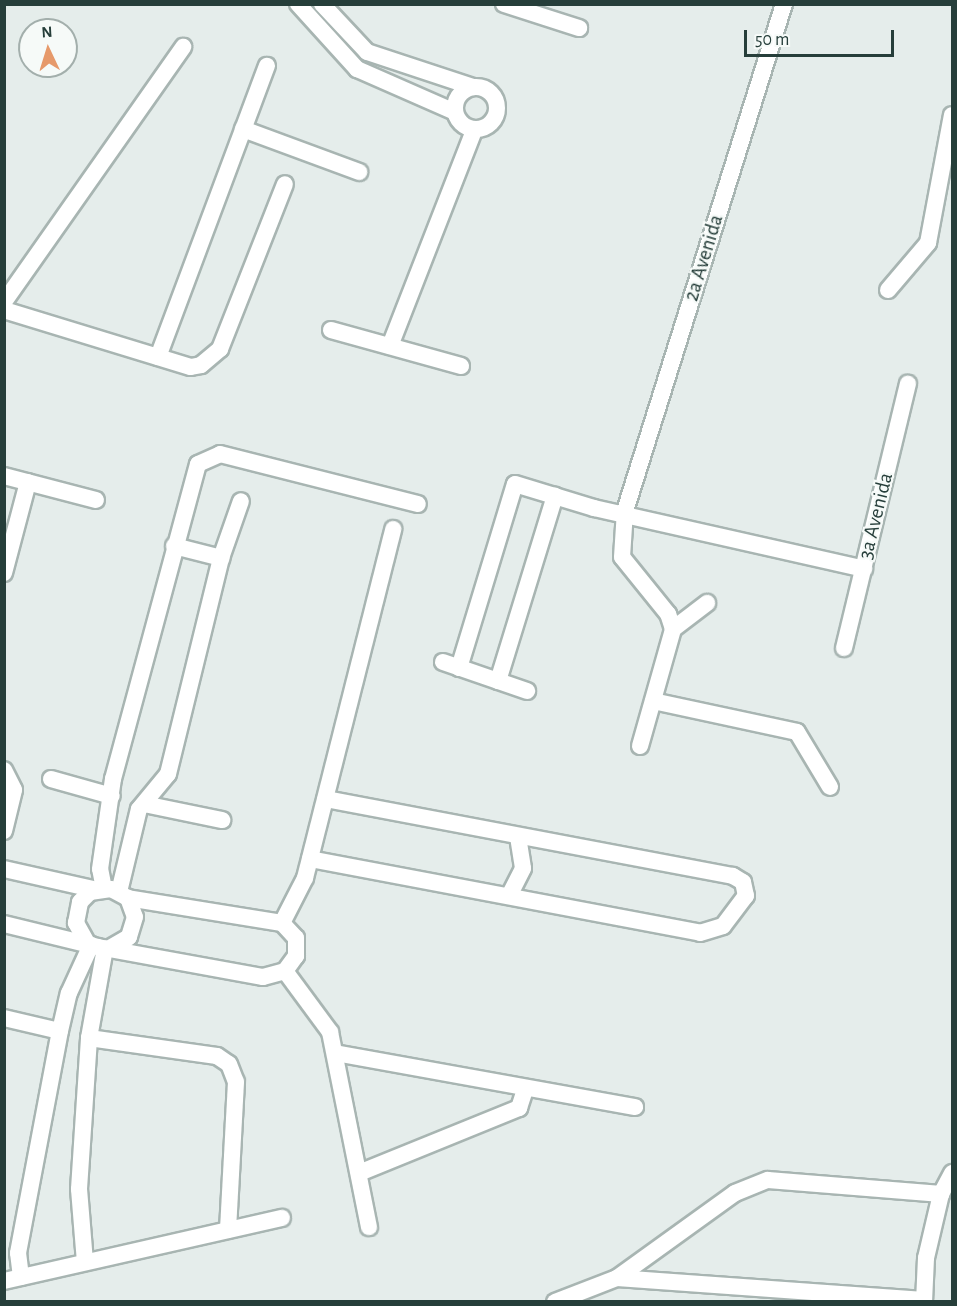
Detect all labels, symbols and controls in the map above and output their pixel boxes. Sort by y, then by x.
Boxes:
north arrow [18,18,78,78]
scale bar [747,18,897,56]
text: N [41,24,53,40]
text: 50 m [755,31,789,49]
street label: 2a Avenida [679,212,729,304]
street label: 3a Avenida [853,470,899,562]

